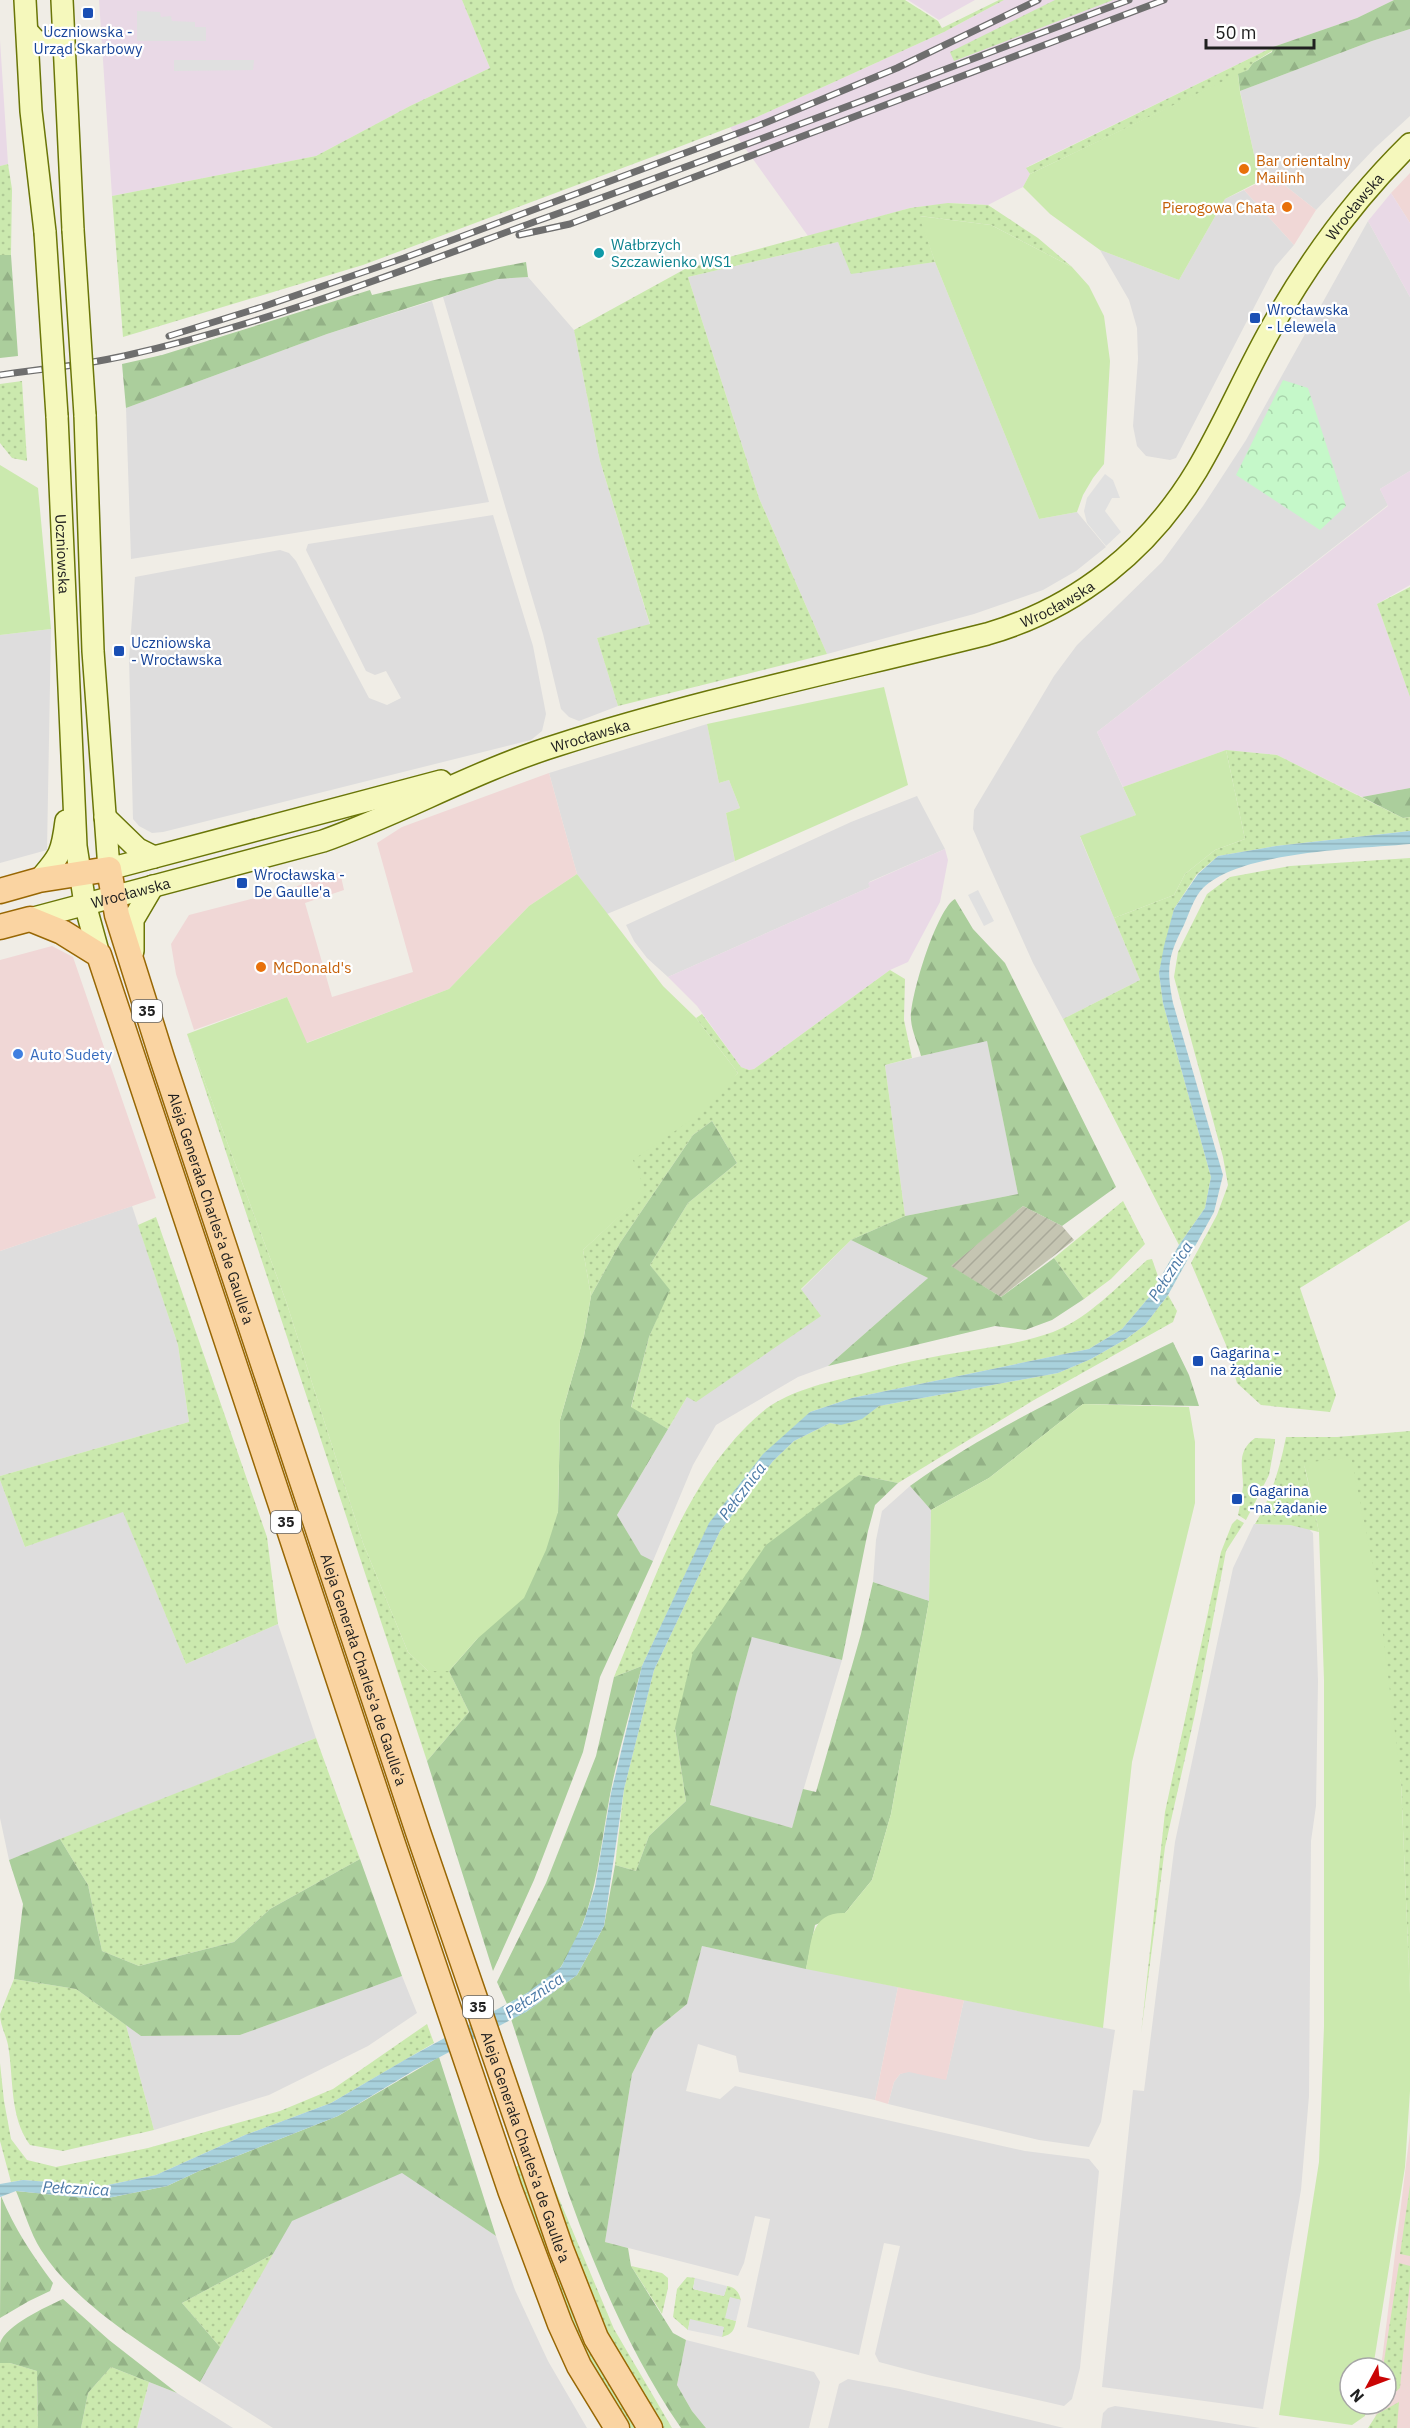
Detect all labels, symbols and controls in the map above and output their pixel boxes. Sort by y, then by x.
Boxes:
marker: Uczniowska - Urząd Skarbowy [81,6,95,20]
scale bar [1206,12,1314,50]
text: 50 m [1215,21,1257,44]
place label: Uczniowska - Urząd Skarbowy [34,22,143,58]
place label: Bar orientalny Mailinh [1256,151,1351,187]
marker: Bar orientalny Mailinh [1237,162,1251,176]
street label: Wrocławska [1321,169,1387,244]
place label: Pierogowa Chata [1162,198,1275,217]
marker: Pierogowa Chata [1280,200,1294,214]
place label: Wałbrzych Szczawienko WS1 [611,235,732,271]
marker: Wałbrzych Szczawienko WS1 [592,246,606,260]
place label: Wrocławska - Lelewela [1267,300,1348,336]
marker: Wrocławska - Lelewela [1248,311,1262,325]
street label: Uczniowska [52,513,74,594]
street label: Wrocławska [1017,576,1098,631]
place label: Uczniowska - Wrocławska [131,633,222,669]
marker: Uczniowska - Wrocławska [112,644,126,658]
street label: Wrocławska [549,714,632,756]
place label: Wrocławska - De Gaulle'a [254,865,345,901]
street label: Wrocławska [89,873,172,912]
marker: Wrocławska - De Gaulle'a [235,876,249,890]
place label: McDonald's [273,958,351,977]
marker: McDonald's [254,960,268,974]
road number: 35 [132,1000,162,1022]
place label: Auto Sudety [30,1045,113,1064]
marker: Auto Sudety [11,1047,25,1061]
street label: Aleja Generała Charles'a de Gaulle'a [164,1090,259,1326]
water label: Pełcznica [1143,1237,1197,1305]
place label: Gagarina - na żądanie [1210,1343,1282,1379]
marker: Gagarina - na żądanie [1191,1354,1205,1368]
water label: Pełcznica [714,1458,770,1524]
place label: Gagarina -na żądanie [1249,1481,1327,1517]
marker: Gagarina -na żądanie [1230,1492,1244,1506]
road number: 35 [271,1511,301,1533]
street label: Aleja Generała Charles'a de Gaulle'a [317,1551,411,1788]
water label: Pełcznica [501,1968,567,2022]
road number: 35 [463,1996,493,2018]
street label: Aleja Generała Charles'a de Gaulle'a [478,2029,575,2265]
water label: Pełcznica [42,2176,110,2200]
north arrow [1338,2356,1398,2416]
text: N [1345,2385,1368,2407]

